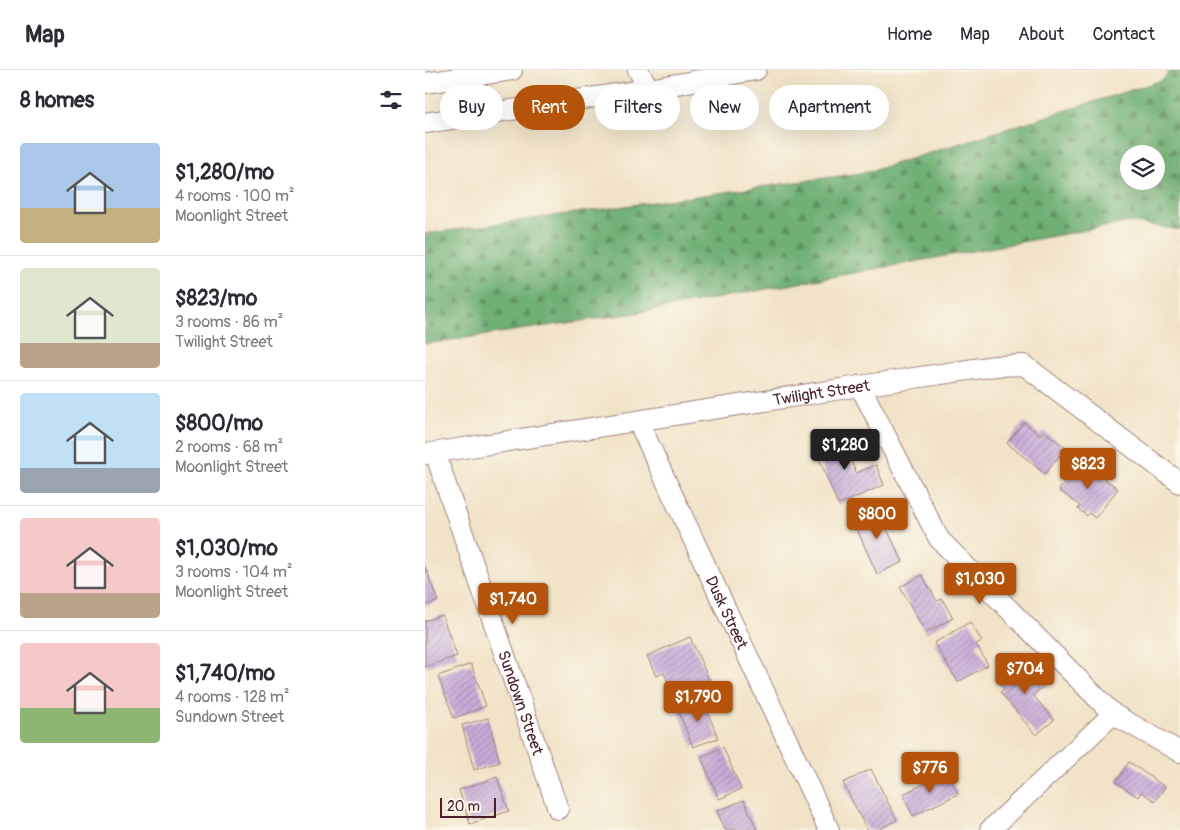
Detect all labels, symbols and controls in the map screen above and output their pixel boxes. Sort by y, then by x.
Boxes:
text: Map [25,20,65,49]
text: Home [887,23,932,46]
text: Map [960,23,990,46]
text: About [1018,23,1064,46]
text: Contact [1092,23,1155,46]
chip: Buy [440,85,503,130]
chip: Rent [513,85,585,130]
chip: Filters [595,85,680,130]
chip: New [690,85,759,130]
chip: Apartment [769,85,889,130]
icon: filters [377,86,405,114]
text: 8 homes [20,87,94,114]
map controls [1120,145,1165,190]
button: layers [1120,145,1165,190]
text: $1,280/mo [175,159,274,186]
icon: home [60,163,120,223]
text: 4 rooms · 100 m² [175,186,294,206]
text: Moonlight Street [175,206,288,226]
text: $823/mo [175,285,257,312]
icon: home [60,288,120,348]
text: 3 rooms · 86 m² [175,312,283,332]
text: Twilight Street [175,332,273,352]
street label: Twilight Street [771,376,872,410]
text: $800/mo [175,410,263,437]
icon: home [60,413,120,473]
pin: $1,280 [804,428,886,471]
text: $1,280 [822,435,868,455]
text: 2 rooms · 68 m² [175,437,283,457]
pin: $823 [1058,448,1118,490]
text: $823 [1071,454,1105,474]
text: Moonlight Street [175,457,288,477]
pin: $800 [847,498,907,540]
text: $800 [858,504,896,524]
text: $1,030/mo [175,535,278,562]
icon: home [60,538,120,598]
text: 3 rooms · 104 m² [175,562,292,582]
pin: $1,030 [939,562,1021,605]
text: $1,030 [955,569,1005,589]
street label: Dusk Street [701,573,752,653]
text: Moonlight Street [175,582,288,602]
pin: $1,740 [472,582,554,625]
text: $1,740 [489,589,537,609]
street label: Sundown Street [493,648,548,758]
pin: $704 [995,652,1055,695]
text: $704 [1006,659,1044,679]
text: $1,740/mo [175,660,275,687]
icon: home [60,663,120,723]
pin: $1,790 [657,680,739,723]
text: 4 rooms · 128 m² [175,687,290,707]
text: $1,790 [675,687,721,707]
text: Sundown Street [175,707,284,727]
pin: $776 [900,752,960,794]
text: $776 [913,758,947,778]
scale bar [440,795,496,818]
text: 20 m [447,798,480,815]

